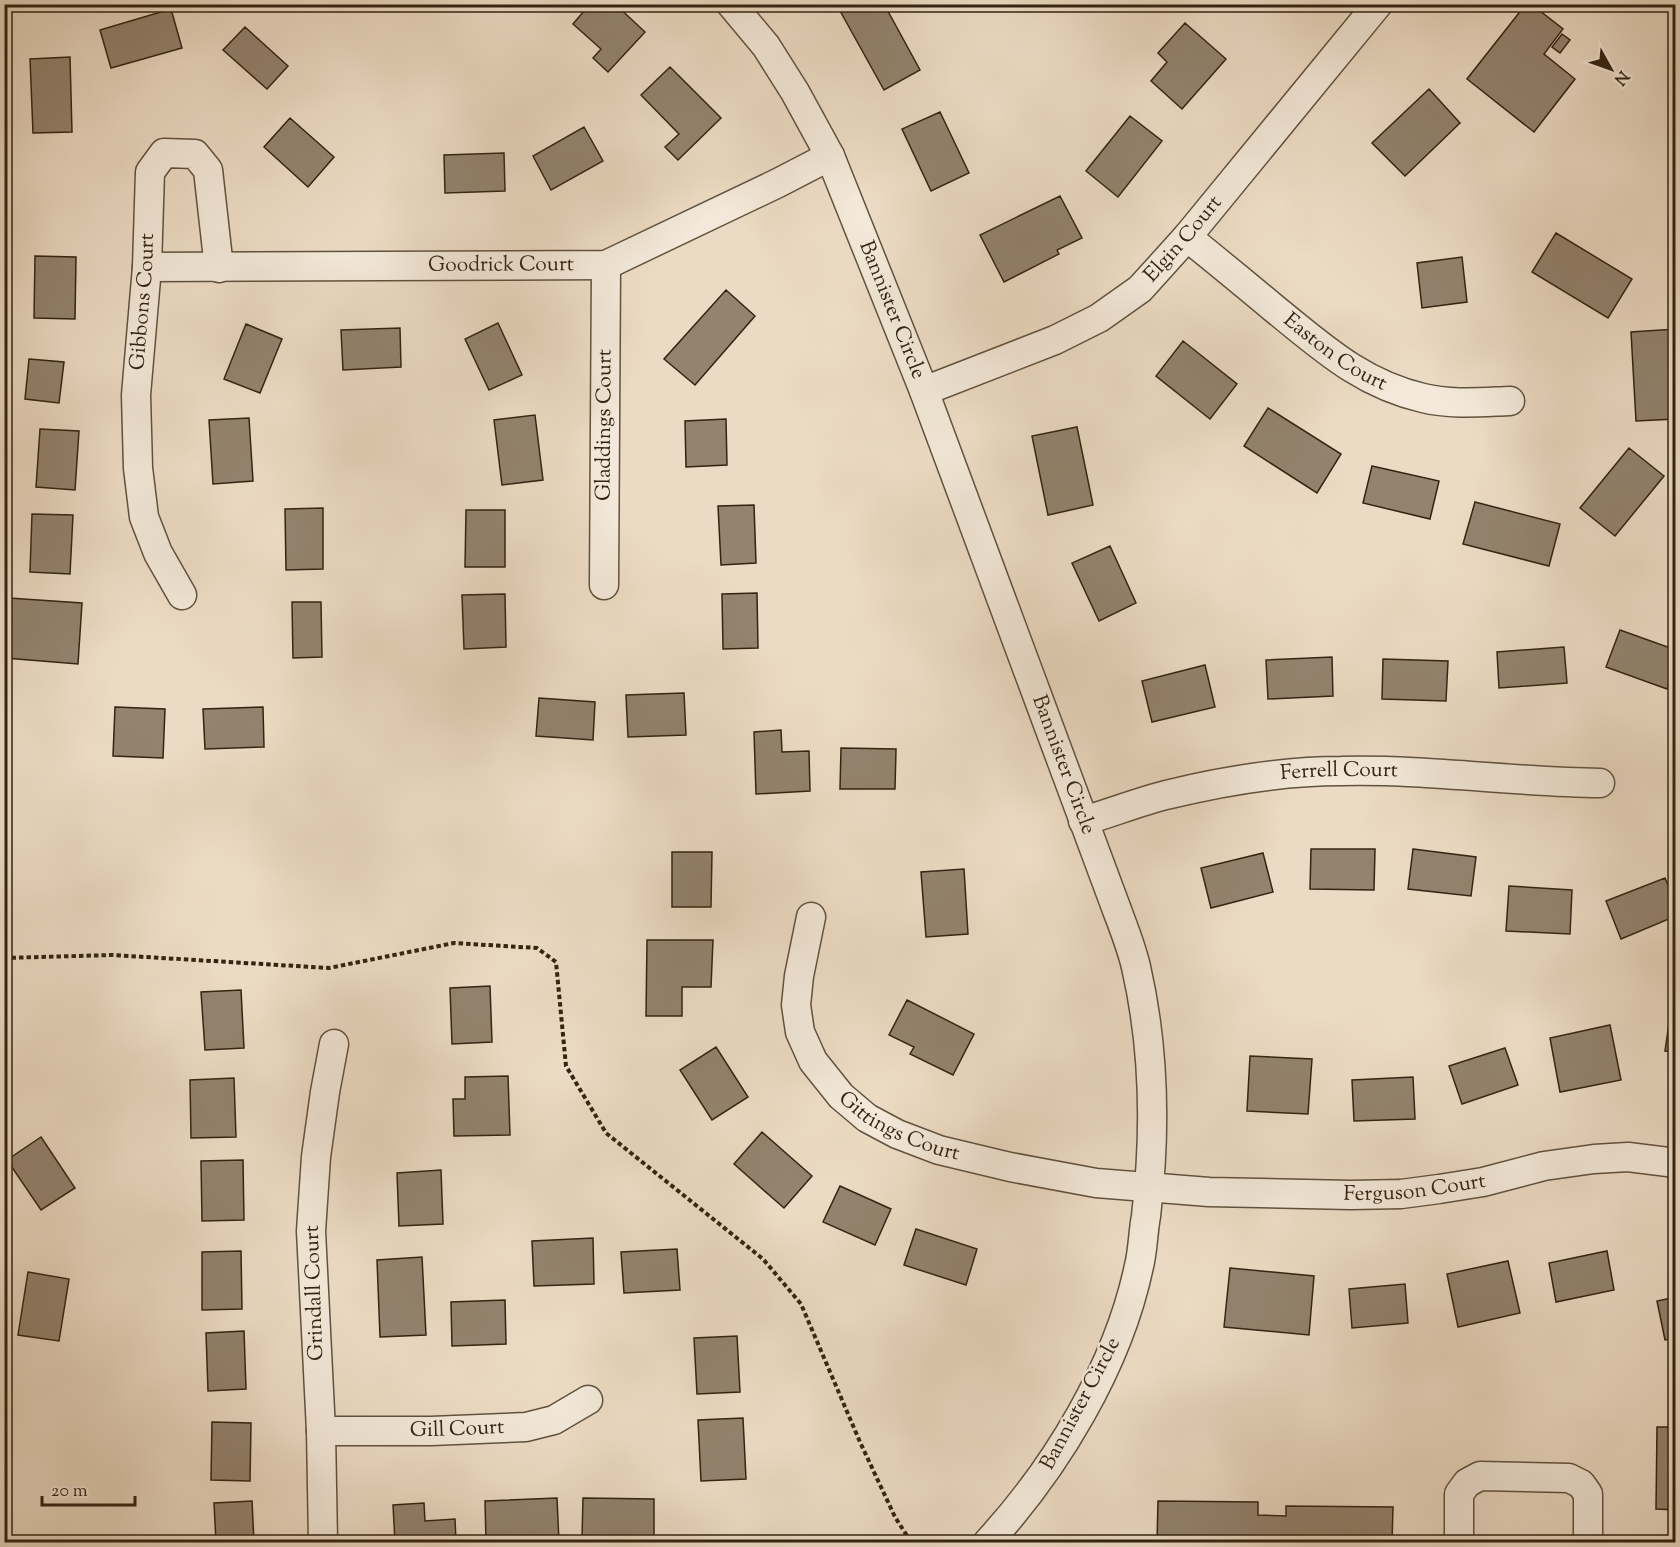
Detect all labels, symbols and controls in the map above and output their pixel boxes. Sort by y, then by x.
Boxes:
north arrow [1581,39,1641,99]
text: N [1608,65,1633,89]
street label: Elgin Court [1137,189,1230,290]
street label: Gibbons Court [123,233,163,371]
street label: Bannister Circle [851,237,933,384]
street label: Goodrick Court [428,250,574,281]
street label: Easton Court [1276,306,1392,399]
street label: Gladdings Court [590,349,620,501]
street label: Bannister Circle [1023,691,1103,839]
street label: Ferrell Court [1279,756,1398,789]
street label: Gittings Court [831,1085,962,1169]
street label: Ferguson Court [1343,1167,1488,1210]
street label: Grindall Court [298,1225,332,1361]
street label: Bannister Circle [1033,1332,1129,1476]
street label: Gill Court [410,1413,505,1446]
scale bar [42,1469,135,1507]
text: 20 m [51,1479,88,1505]

